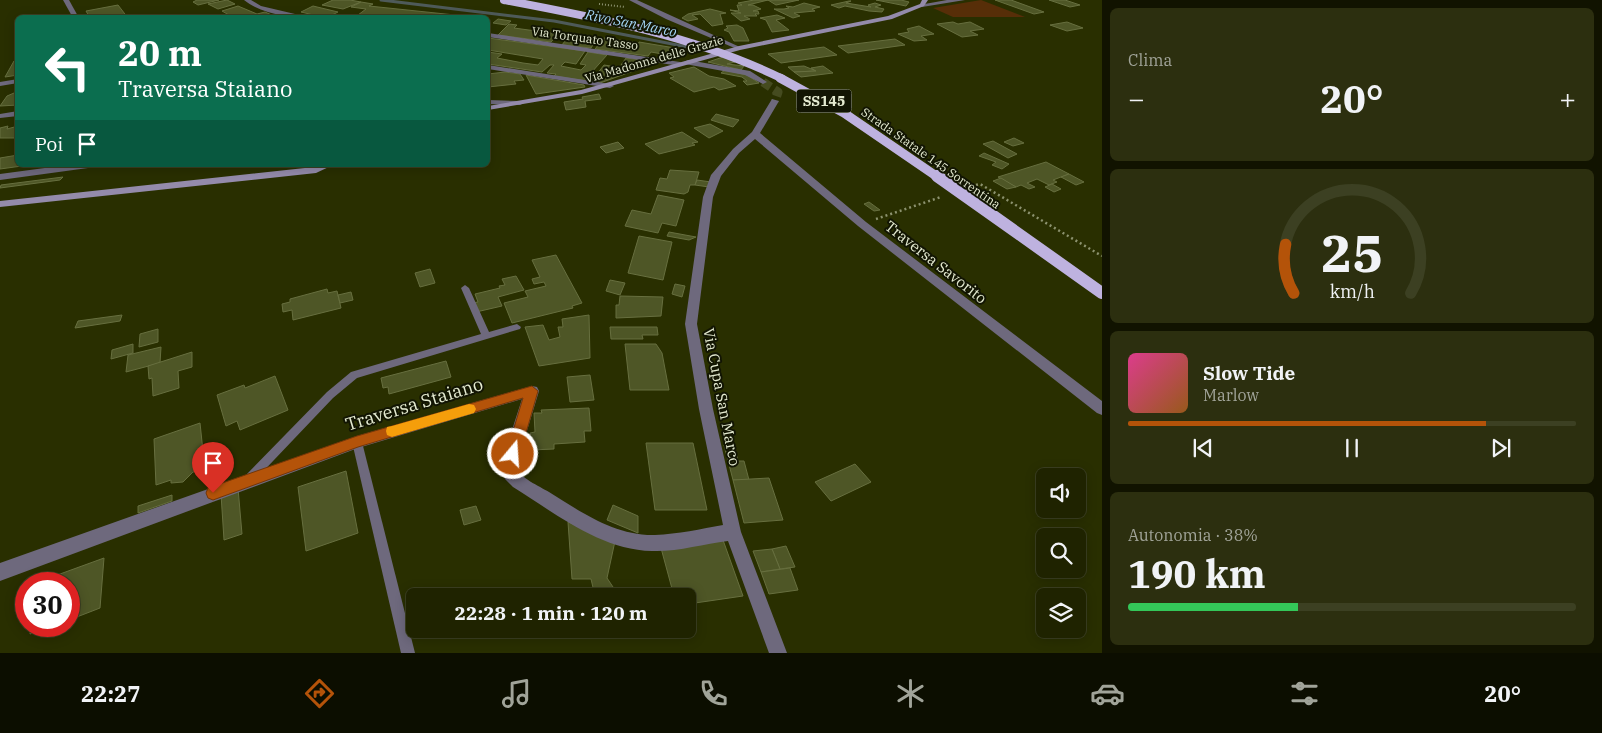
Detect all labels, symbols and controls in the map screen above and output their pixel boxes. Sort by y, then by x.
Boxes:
water label: Rivo San Marco [583,5,678,41]
street label: Via Torquato Tasso [531,23,639,53]
text: 20 m [118,30,202,76]
street label: Via Madonna delle Grazie [583,32,725,86]
icon: left [35,35,100,100]
text: Clima [1128,50,1172,70]
text: Traversa Staiano [118,74,293,103]
text: 20° [1320,74,1384,123]
text: − [1128,80,1145,117]
text: + [1559,80,1576,117]
road number: SS145 [796,90,852,112]
street label: Strada Statale 145 Sorrentina [859,104,1004,212]
icon: arrive [73,130,101,158]
text: Poi [35,132,63,156]
street label: Traversa Savorito [881,216,991,308]
text: 25 [1321,219,1383,286]
text: km/h [1329,280,1375,303]
street label: Via Cupa San Marco [699,326,745,468]
text: Slow Tide [1203,361,1295,385]
street label: Traversa Staiano [342,372,486,436]
text: Marlow [1203,385,1259,405]
position arrow [486,427,538,479]
icon: previous [1189,434,1217,462]
icon: pause [1338,434,1366,462]
icon: next [1487,434,1515,462]
pin [192,442,234,493]
icon: arrive [199,449,227,477]
map controls [1036,468,1086,638]
button: sound [1036,468,1086,518]
text: Autonomia · 38% [1128,525,1258,545]
button: search [1036,528,1086,578]
text: 190 km [1128,549,1266,598]
speed limit sign: 30 [15,572,80,637]
button: layers [1036,588,1086,638]
text: 22:28 · 1 min · 120 m [455,601,647,625]
icon: directions [302,676,337,711]
icon: music [499,676,534,711]
icon: phone [696,676,731,711]
icon: climate [893,676,928,711]
icon: car [1090,676,1125,711]
icon: filters [1287,676,1322,711]
text: 22:27 [81,679,140,708]
text: 20° [1484,679,1521,708]

